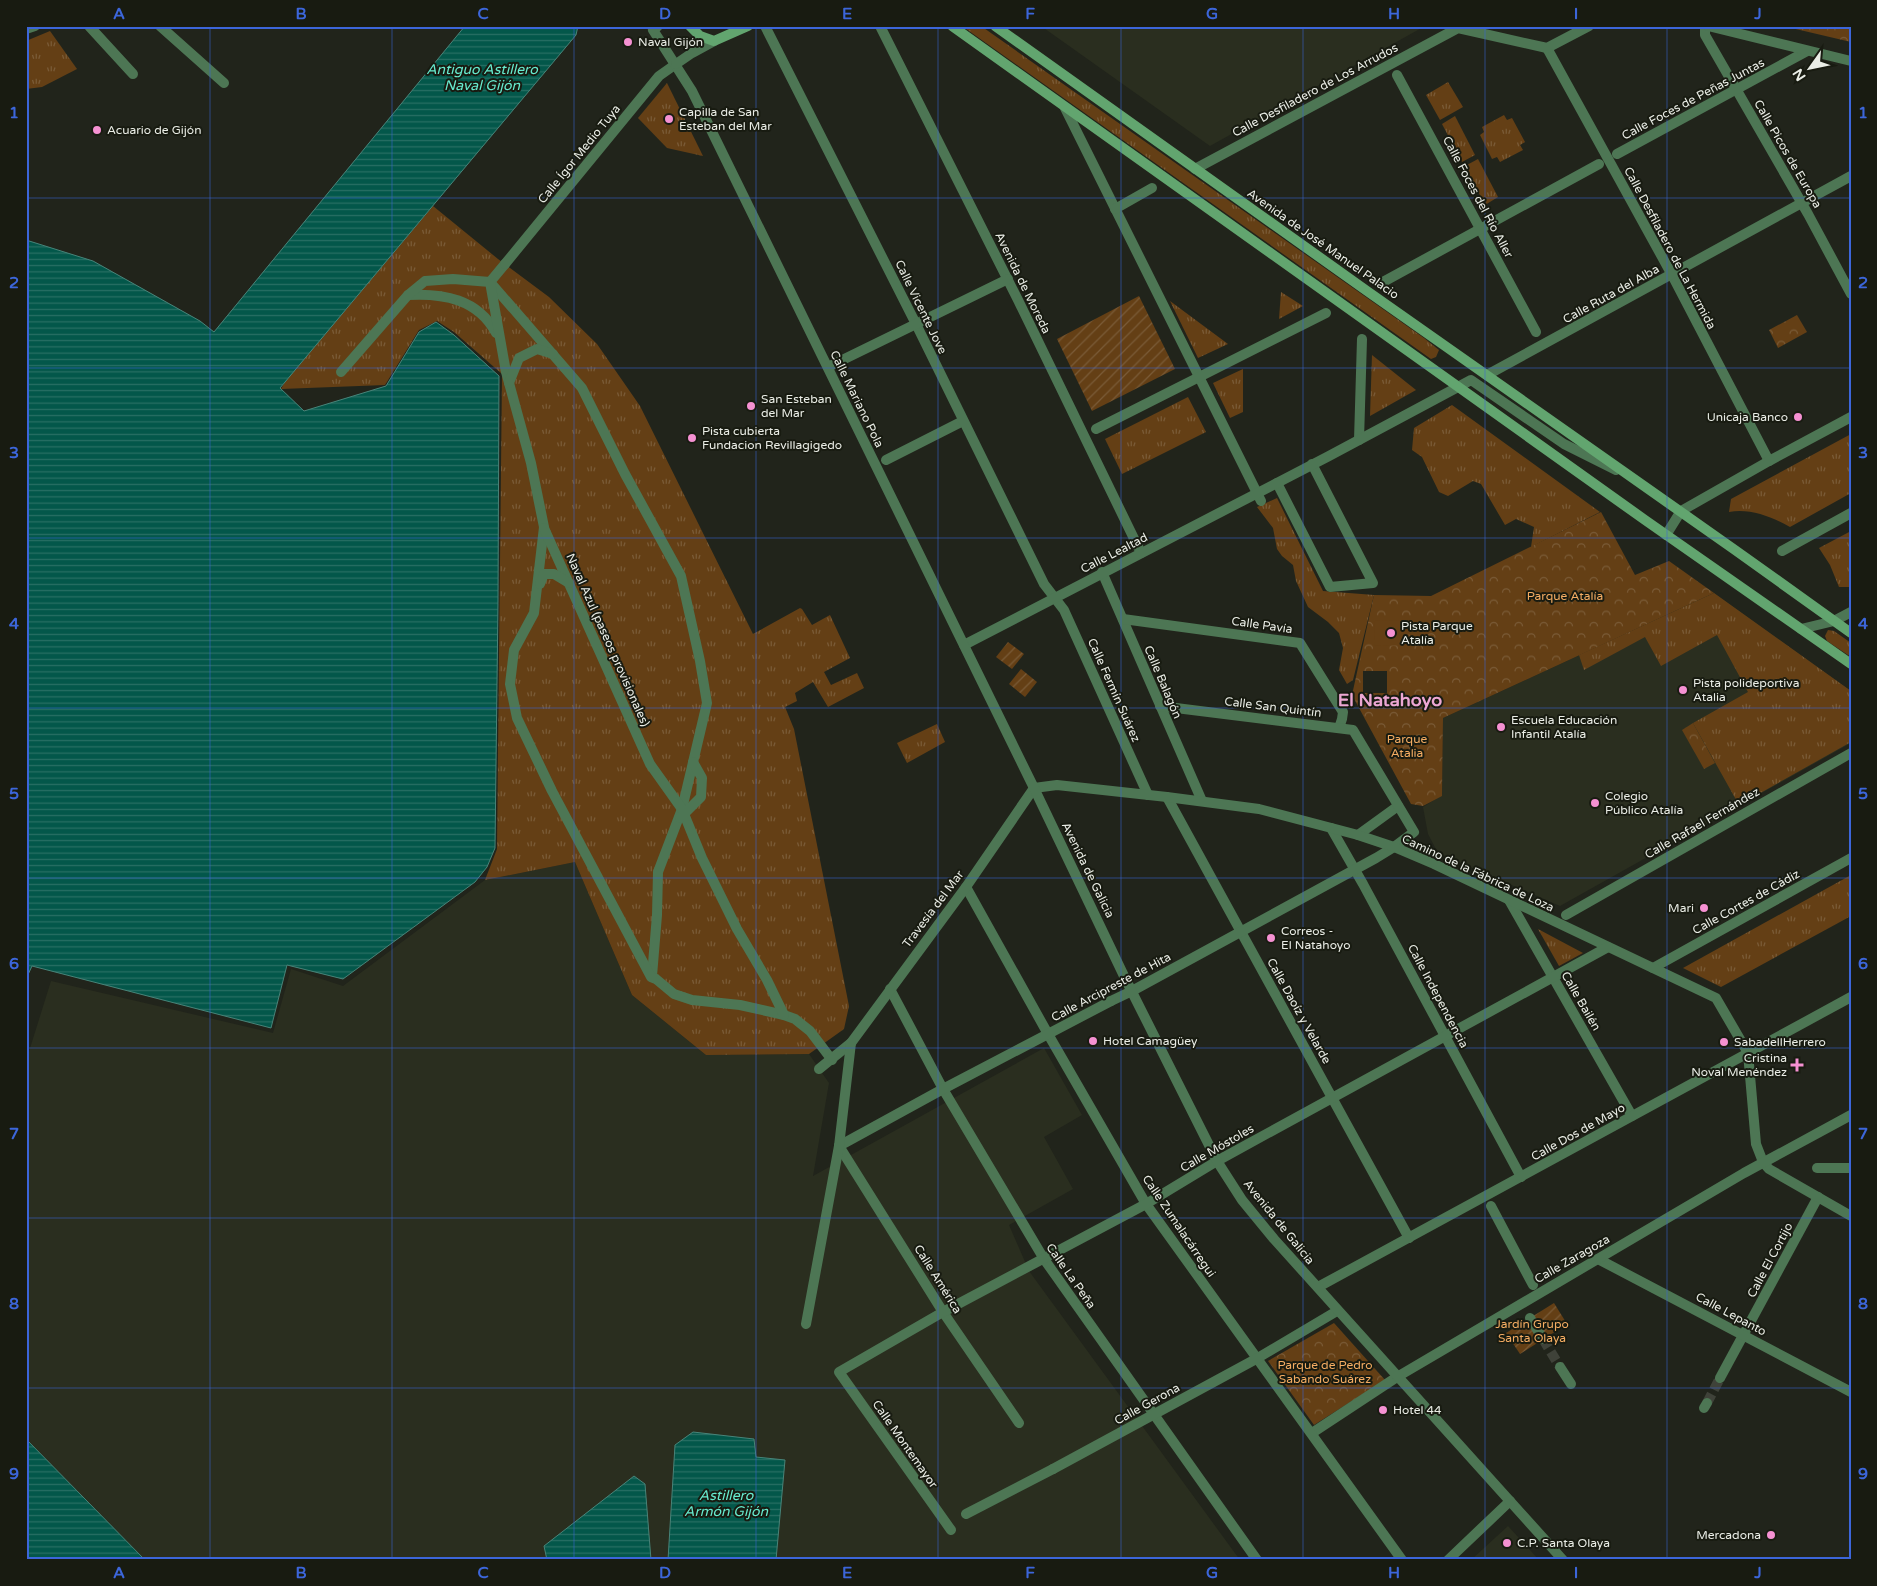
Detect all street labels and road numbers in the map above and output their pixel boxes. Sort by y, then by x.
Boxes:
street label: Calle Desfiladero de Los Arrudos [1230,40,1400,140]
street label: Calle Foces de Peñas Juntas [1619,55,1767,143]
street label: Calle Picos de Europa [1751,97,1825,211]
street label: Calle Ígor Medio Tuya [535,102,623,206]
street label: Calle Foces del Río Aller [1440,134,1516,261]
street label: Calle Desfiladero de La Hermida [1621,164,1719,332]
street label: Avenida de José Manuel Palacio [1244,186,1402,302]
street label: Avenida de Moreda [992,230,1054,336]
street label: Calle Vicente Jove [892,258,950,356]
street label: Calle Ruta del Alba [1560,262,1662,326]
street label: Calle Mariano Pola [827,348,887,450]
street label: Calle Lealtad [1078,530,1150,576]
street label: Naval Azul (paseos provisionales) [563,551,653,729]
street label: Calle Pavía [1231,614,1293,636]
street label: Calle Fermín Suárez [1085,636,1143,744]
street label: Calle Balagón [1141,643,1185,721]
street label: Calle San Quintín [1224,694,1322,720]
street label: Calle Rafael Fernández [1642,784,1762,862]
street label: Avenida de Galicia [1059,820,1117,920]
street label: Camino de la Fábrica de Loza [1400,832,1556,914]
street label: Travesía del Mar [899,867,967,950]
street label: Calle Cortes de Cádiz [1690,867,1802,937]
street label: Calle Independencia [1405,942,1471,1050]
street label: Calle Arcipreste de Hita [1049,950,1173,1024]
street label: Calle Daoíz y Velarde [1264,956,1334,1066]
street label: Calle Bailén [1558,969,1604,1033]
street label: Calle Dos de Mayo [1529,1100,1627,1164]
street label: Calle Móstoles [1178,1121,1257,1175]
street label: Calle Zumalacárregui [1140,1172,1218,1280]
street label: Avenida de Galicia [1241,1177,1317,1267]
street label: Calle El Cortijo [1744,1220,1796,1300]
street label: Calle Zaragoza [1532,1232,1612,1286]
street label: Calle La Peña [1043,1241,1099,1311]
street label: Calle América [911,1242,965,1316]
street label: Calle Lepanto [1693,1290,1769,1338]
street label: Calle Gerona [1112,1380,1182,1428]
street label: Calle Montemayor [869,1397,941,1491]

